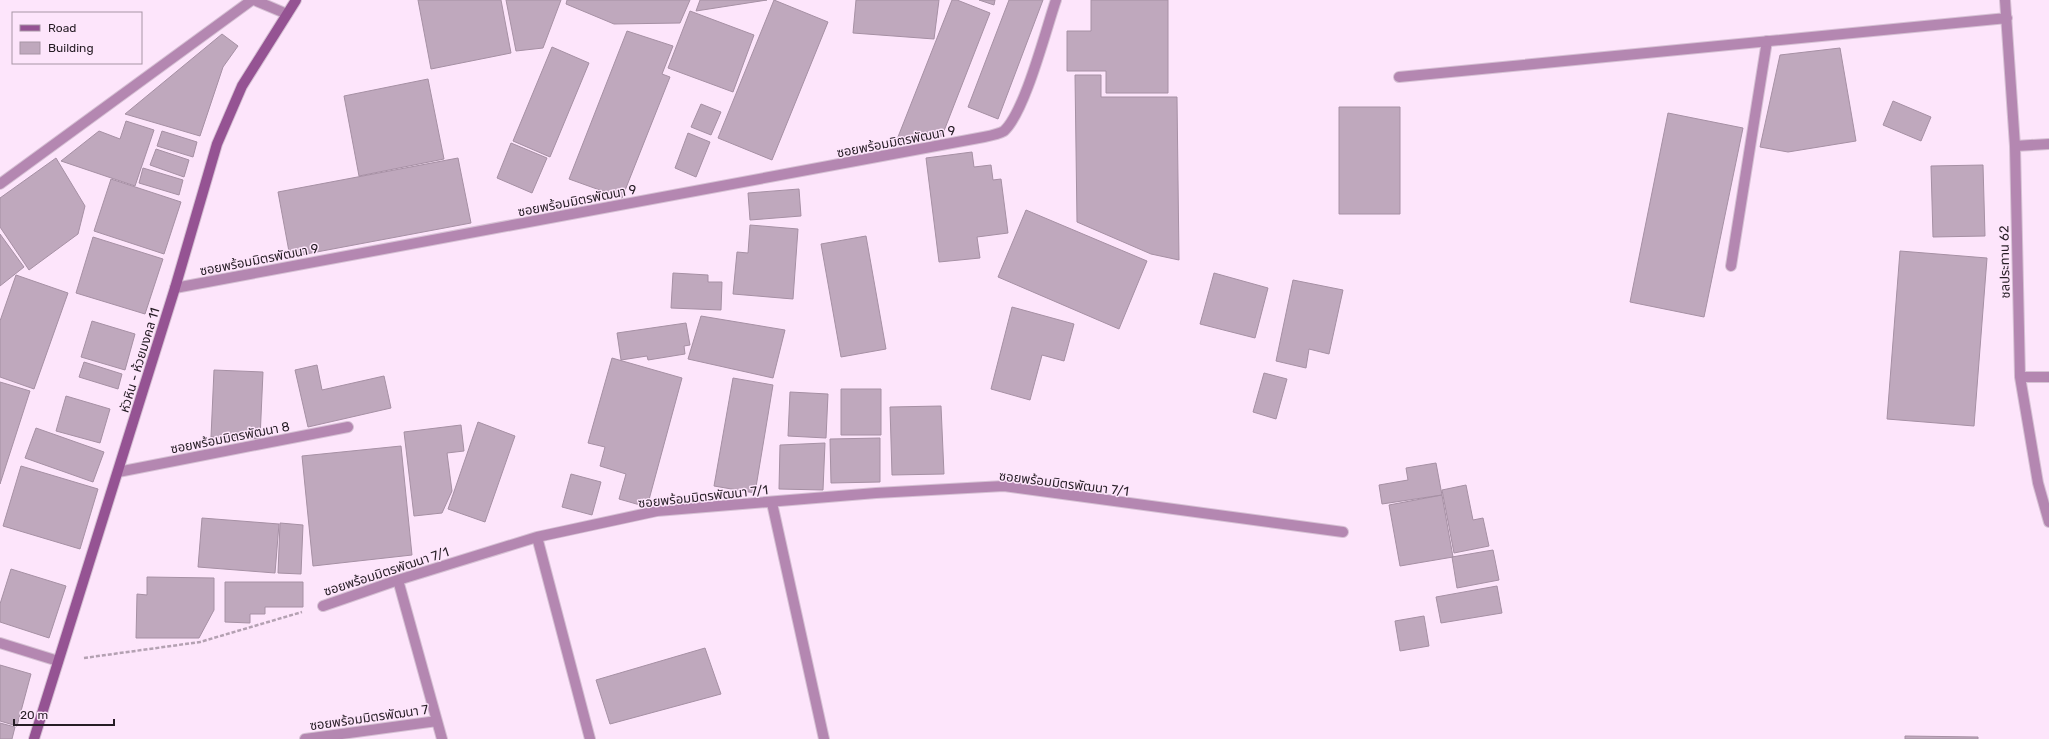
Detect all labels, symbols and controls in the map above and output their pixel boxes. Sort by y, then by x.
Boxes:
legend [12,12,142,64]
text: Road [48,21,76,35]
text: Building [48,41,94,55]
street label: ซอยพร้อมมิตรพัฒนา 9 [835,123,957,160]
street label: ซอยพร้อมมิตรพัฒนา 9 [516,182,638,219]
street label: ชลประทาน 62 [1996,225,2013,299]
street label: ซอยพร้อมมิตรพัฒนา 9 [198,241,320,278]
street label: หัวหิน - ห้วยมงคล 11 [116,306,163,414]
street label: ซอยพร้อมมิตรพัฒนา 8 [169,419,291,456]
street label: ซอยพร้อมมิตรพัฒนา 7/1 [998,468,1130,499]
street label: ซอยพร้อมมิตรพัฒนา 7/1 [637,482,769,511]
street label: ซอยพร้อมมิตรพัฒนา 7/1 [322,544,451,599]
scale bar [14,701,114,727]
street label: ซอยพร้อมมิตรพัฒนา 7 [309,702,430,733]
text: 20 m [20,708,48,722]

